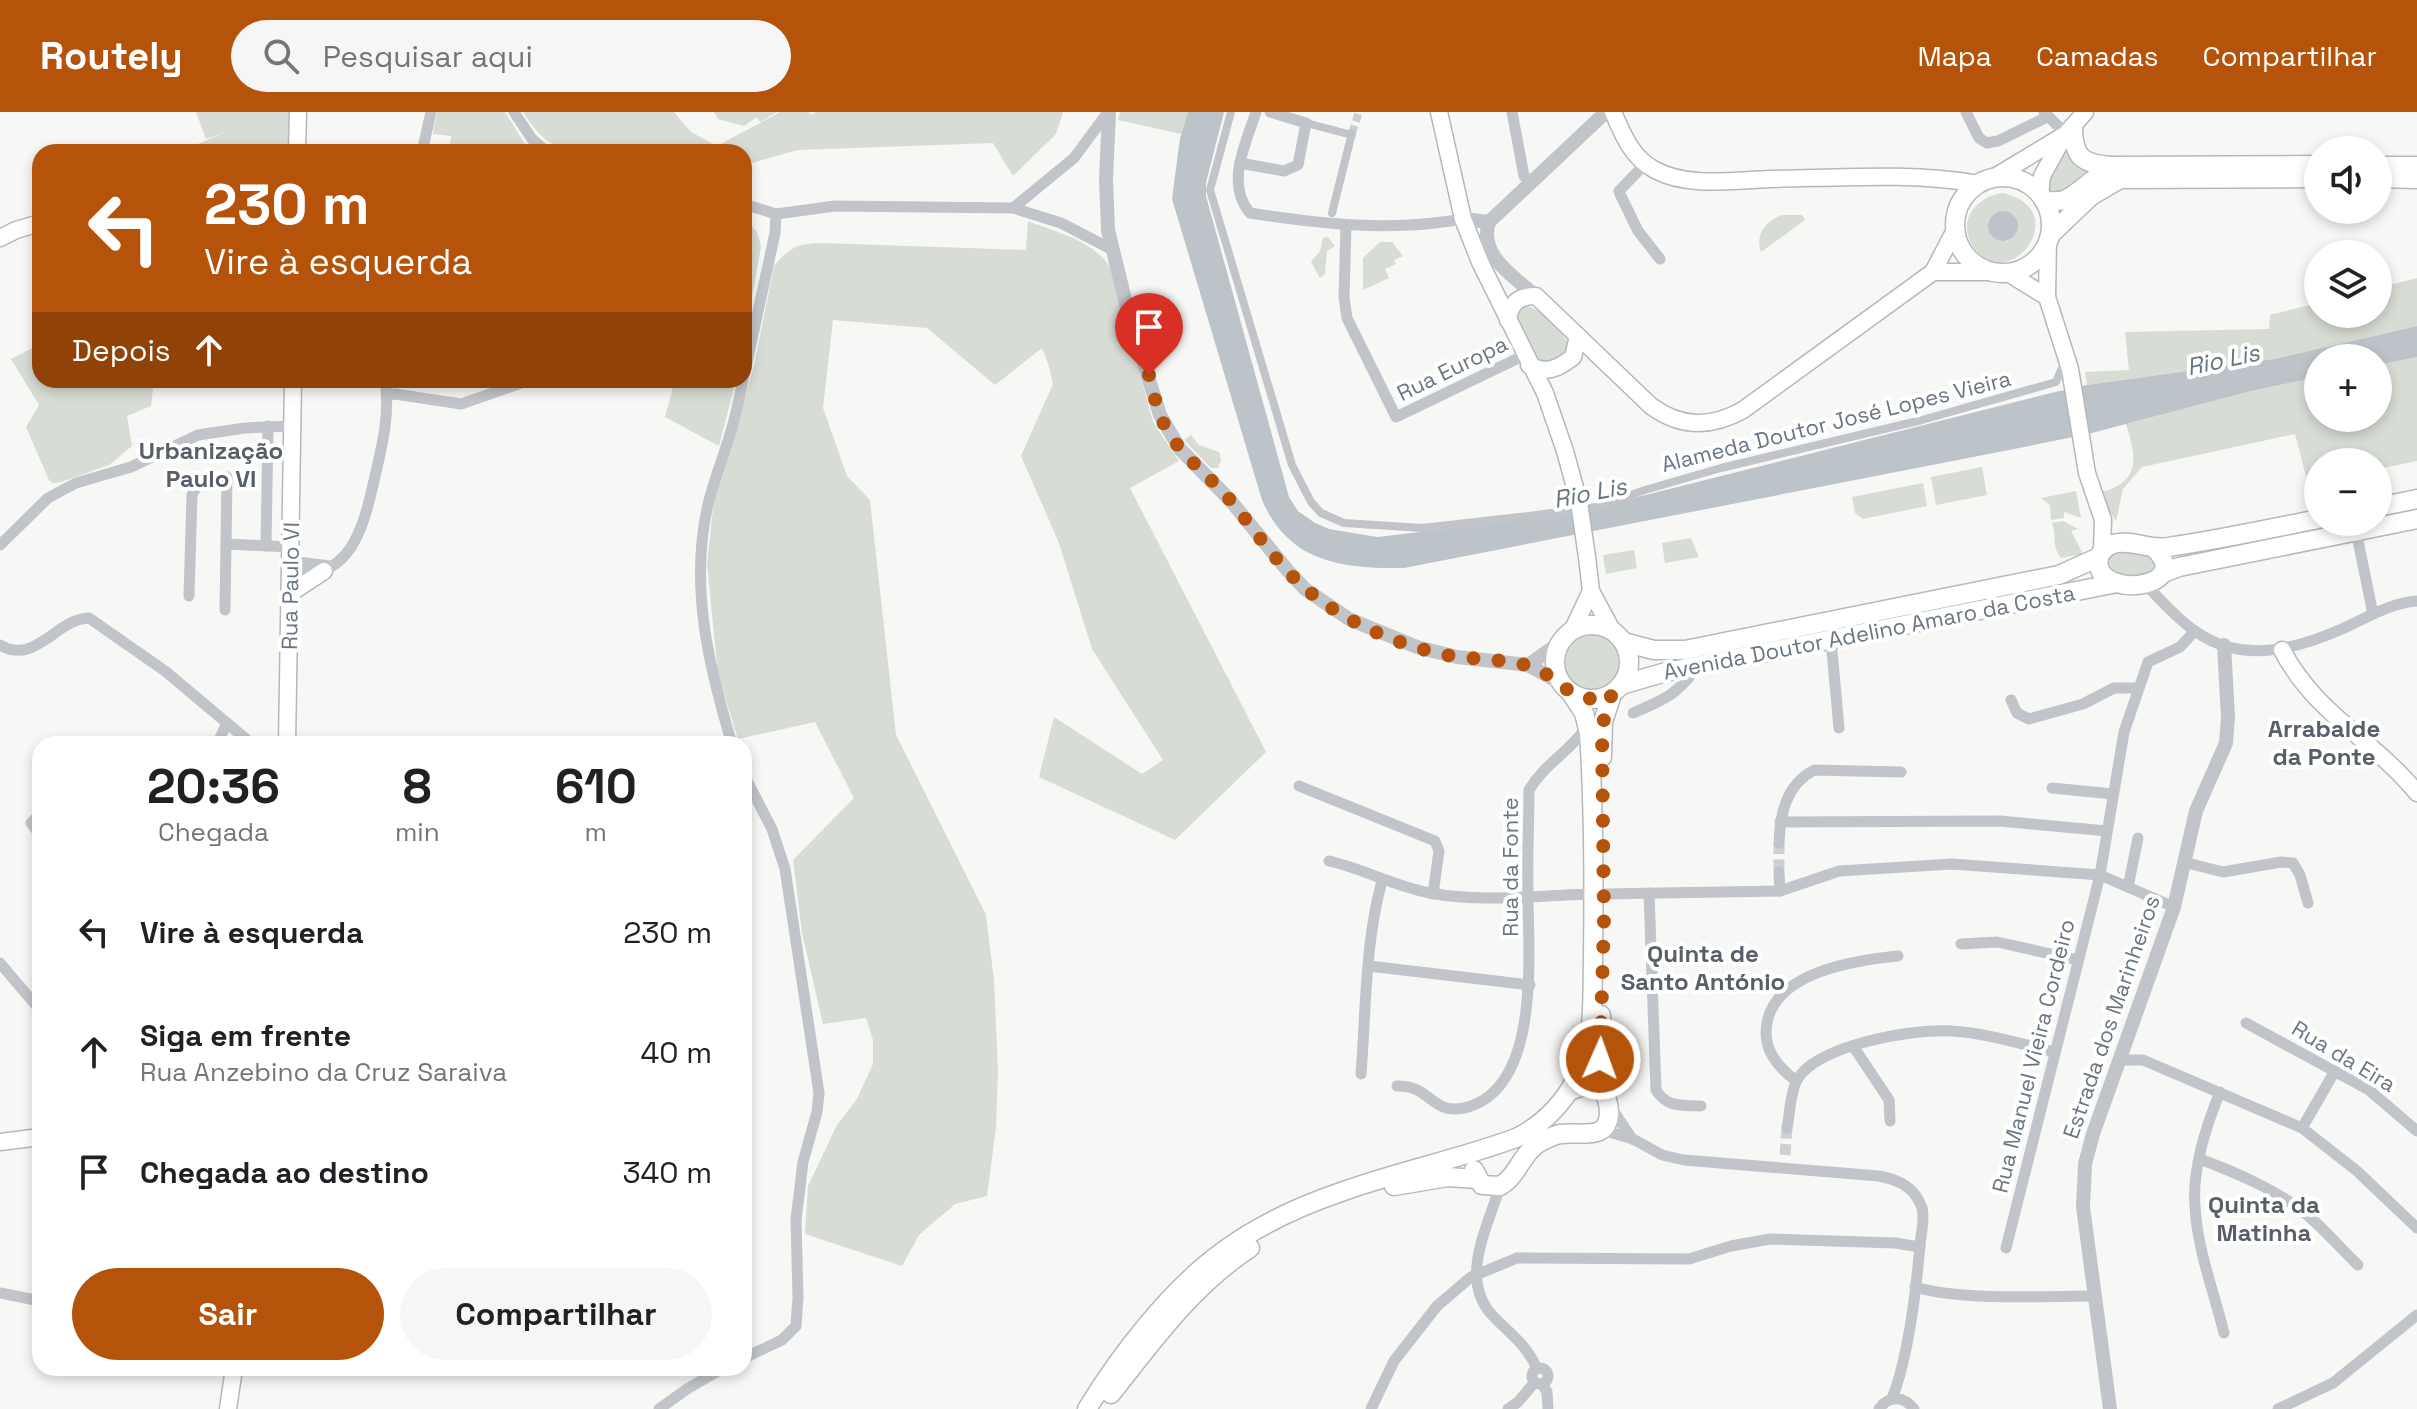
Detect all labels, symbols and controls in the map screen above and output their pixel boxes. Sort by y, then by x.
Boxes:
search box [231,20,791,92]
text: Routely [40,32,183,80]
icon: search [259,34,303,78]
text: Pesquisar aqui [323,37,533,76]
text: Mapa [1917,38,1992,74]
text: Camadas [2036,38,2159,74]
text: Compartilhar [2203,38,2377,74]
map controls [2304,136,2392,536]
button: sound [2304,136,2392,224]
text: 230 m [204,169,370,240]
icon: left [72,176,176,280]
text: Vire à esquerda [204,239,472,285]
button: layers [2304,240,2392,328]
pin [1115,293,1183,375]
icon: arrive [1127,305,1171,349]
icon: ahead [187,328,231,372]
street label: Rua Europa [1392,329,1512,407]
text: Depois [72,331,171,370]
water label: Rio Lis [2184,336,2263,382]
button: + [2304,344,2392,432]
street label: Alameda Doutor José Lopes Vieira [1658,364,2014,478]
district label: Urbanização Paulo VI [139,435,283,494]
button: − [2304,448,2392,536]
water label: Rio Lis [1551,470,1630,515]
street label: Rua Paulo VI [275,522,305,650]
street label: Avenida Doutor Adelino Amaro da Costa [1661,578,2078,686]
district label: Arrabalde da Ponte [2268,713,2380,772]
text: 20:36 [147,756,280,817]
text: 8 [403,756,432,817]
text: 610 [555,756,637,817]
street label: Rua da Fonte [1496,797,1524,937]
text: Chegada [158,815,269,849]
text: min [395,815,440,849]
text: m [585,815,607,849]
street label: Estrada dos Marinheiros [2056,892,2166,1142]
icon: left [72,910,116,954]
text: Vire à esquerda [140,913,364,952]
text: 230 m [623,913,712,952]
street label: Rua Manuel Vieira Cordeiro [1985,916,2081,1196]
district label: Quinta de Santo António [1621,938,1785,997]
street label: Rua da Eira [2287,1014,2401,1098]
text: Siga em frente [140,1016,351,1055]
position arrow [1558,1017,1642,1101]
icon: ahead [72,1030,116,1074]
text: 40 m [641,1033,712,1072]
text: Rua Anzebino da Cruz Saraiva [140,1055,507,1089]
icon: arrive [72,1150,116,1194]
text: Chegada ao destino [140,1153,429,1192]
text: 340 m [622,1153,712,1192]
district label: Quinta da Matinha [2208,1189,2320,1248]
button: Sair [72,1268,384,1360]
button: Compartilhar [400,1268,712,1360]

